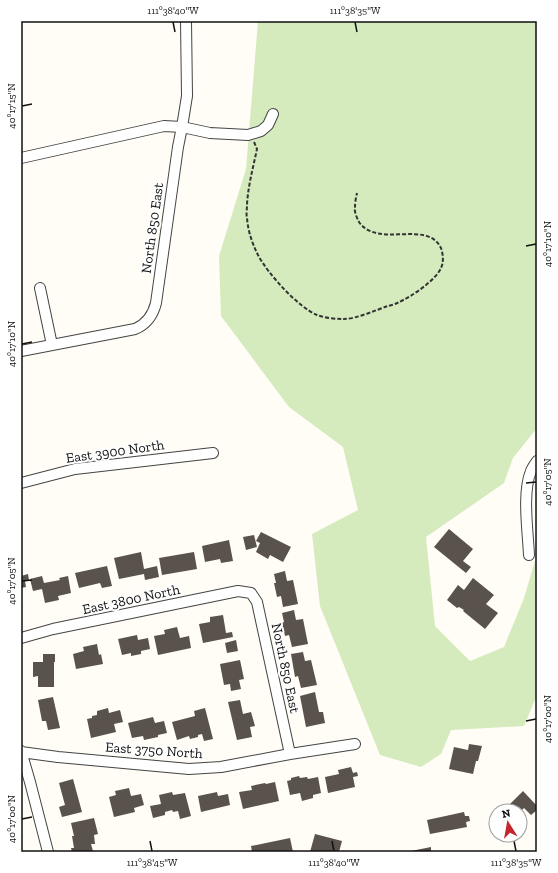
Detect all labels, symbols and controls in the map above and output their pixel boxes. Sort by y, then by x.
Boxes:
text: 111°38'40"W [147,5,199,17]
text: 111°38'35"W [330,5,381,17]
text: 40°17'15"N [6,83,18,129]
street label: North 850 East [138,181,167,275]
text: 40°17'10"N [542,220,554,267]
text: 40°17'10"N [6,320,18,367]
street label: East 3900 North [65,436,166,467]
text: 40°17'05"N [542,458,554,506]
text: 40°17'05"N [6,557,18,605]
street label: East 3800 North [81,581,182,618]
street label: North 850 East [268,622,303,715]
text: 40°17'00"N [542,694,554,743]
street label: East 3750 North [105,739,203,762]
text: 40°17'00"N [6,794,18,843]
north arrow [488,803,528,843]
text: N [501,806,512,821]
text: 111°38'45"W [127,857,178,869]
text: 111°38'40"W [308,857,360,869]
text: 111°38'35"W [491,857,542,869]

